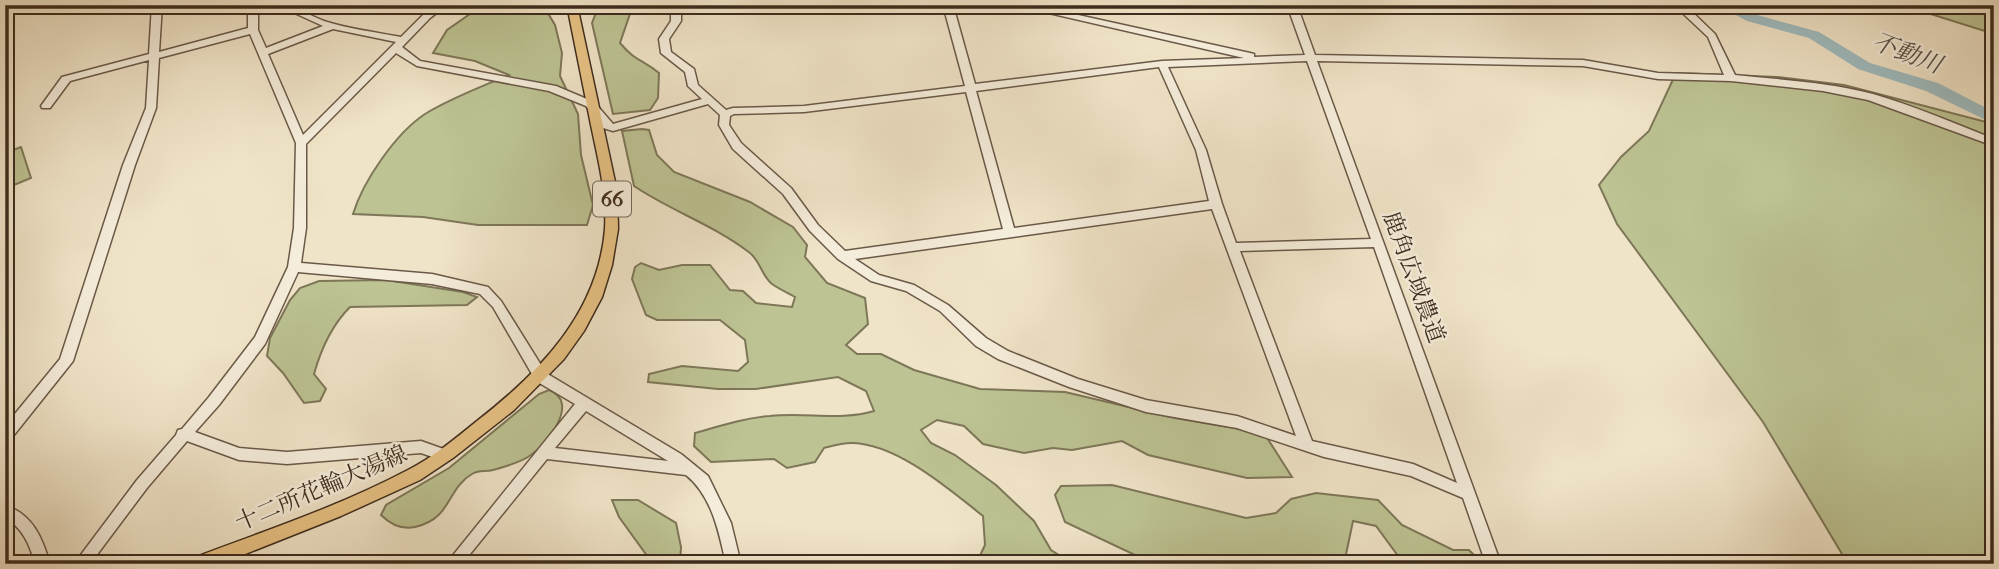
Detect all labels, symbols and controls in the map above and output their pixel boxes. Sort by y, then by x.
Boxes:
water label: 不動川 [1868,27,1948,80]
road number: 66 [593,182,631,216]
street label: 鹿角広域農道 [1378,208,1450,346]
street label: 十二所花輪大湯線 [231,440,411,536]

